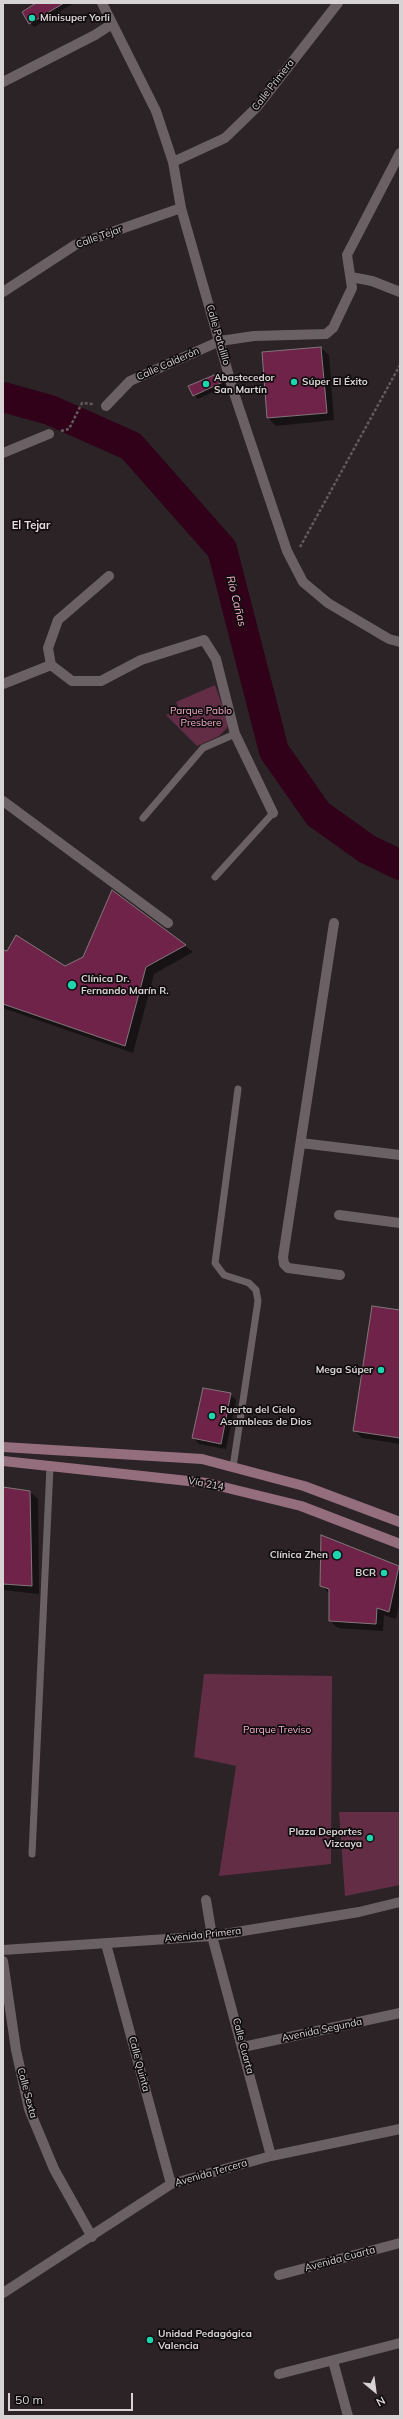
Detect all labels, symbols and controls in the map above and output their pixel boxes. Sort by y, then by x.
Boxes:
place label: Minisuper Yorli [40,12,110,24]
marker: Minisuper Yorli [27,13,37,23]
street label: Calle Primera [249,57,297,113]
street label: Calle Tejar [74,223,124,251]
street label: Calle Patalillo [204,303,232,367]
street label: Calle Calderón [135,345,201,383]
place label: Abastecedor San Martín [214,372,275,396]
place label: Súper El Éxito [302,376,368,388]
marker: Súper El Éxito [289,377,299,387]
marker: Abastecedor San Martín [201,379,211,389]
district label: El Tejar [12,519,50,533]
water label: Río Cañas [223,574,249,628]
park label: Parque Pablo Presbere [170,705,232,728]
place label: Clínica Dr. Fernando Marín R. [81,973,169,996]
marker: Clínica Dr. Fernando Marín R. [66,979,78,991]
place label: Mega Súper [316,1364,373,1376]
marker: Mega Súper [376,1365,386,1375]
place label: Puerta del Cielo Asambleas de Dios [220,1404,311,1428]
marker: Puerta del Cielo Asambleas de Dios [207,1411,217,1421]
street label: Vía 214 [187,1475,225,1493]
place label: Clínica Zhen [270,1549,328,1561]
marker: Clínica Zhen [331,1549,343,1561]
place label: BCR [355,1567,376,1579]
marker: BCR [379,1568,389,1578]
park label: Parque Treviso [243,1724,311,1736]
place label: Plaza Deportes Vizcaya [289,1826,362,1850]
marker: Plaza Deportes Vizcaya [365,1833,375,1843]
street label: Avenida Primera [164,1925,242,1945]
street label: Avenida Segunda [281,2016,363,2044]
street label: Calle Cuarta [230,2017,256,2075]
street label: Calle Quinta [126,2035,152,2093]
street label: Calle Sexta [14,2066,40,2120]
street label: Avenida Tercera [173,2157,249,2189]
street label: Avenida Cuarta [303,2244,377,2274]
place label: Unidad Pedagógica Valencia [158,2328,252,2352]
marker: Unidad Pedagógica Valencia [145,2335,155,2345]
north arrow [355,2371,395,2411]
scale bar [10,2385,135,2411]
text: 50 m [15,2392,43,2407]
text: N [374,2393,388,2410]

